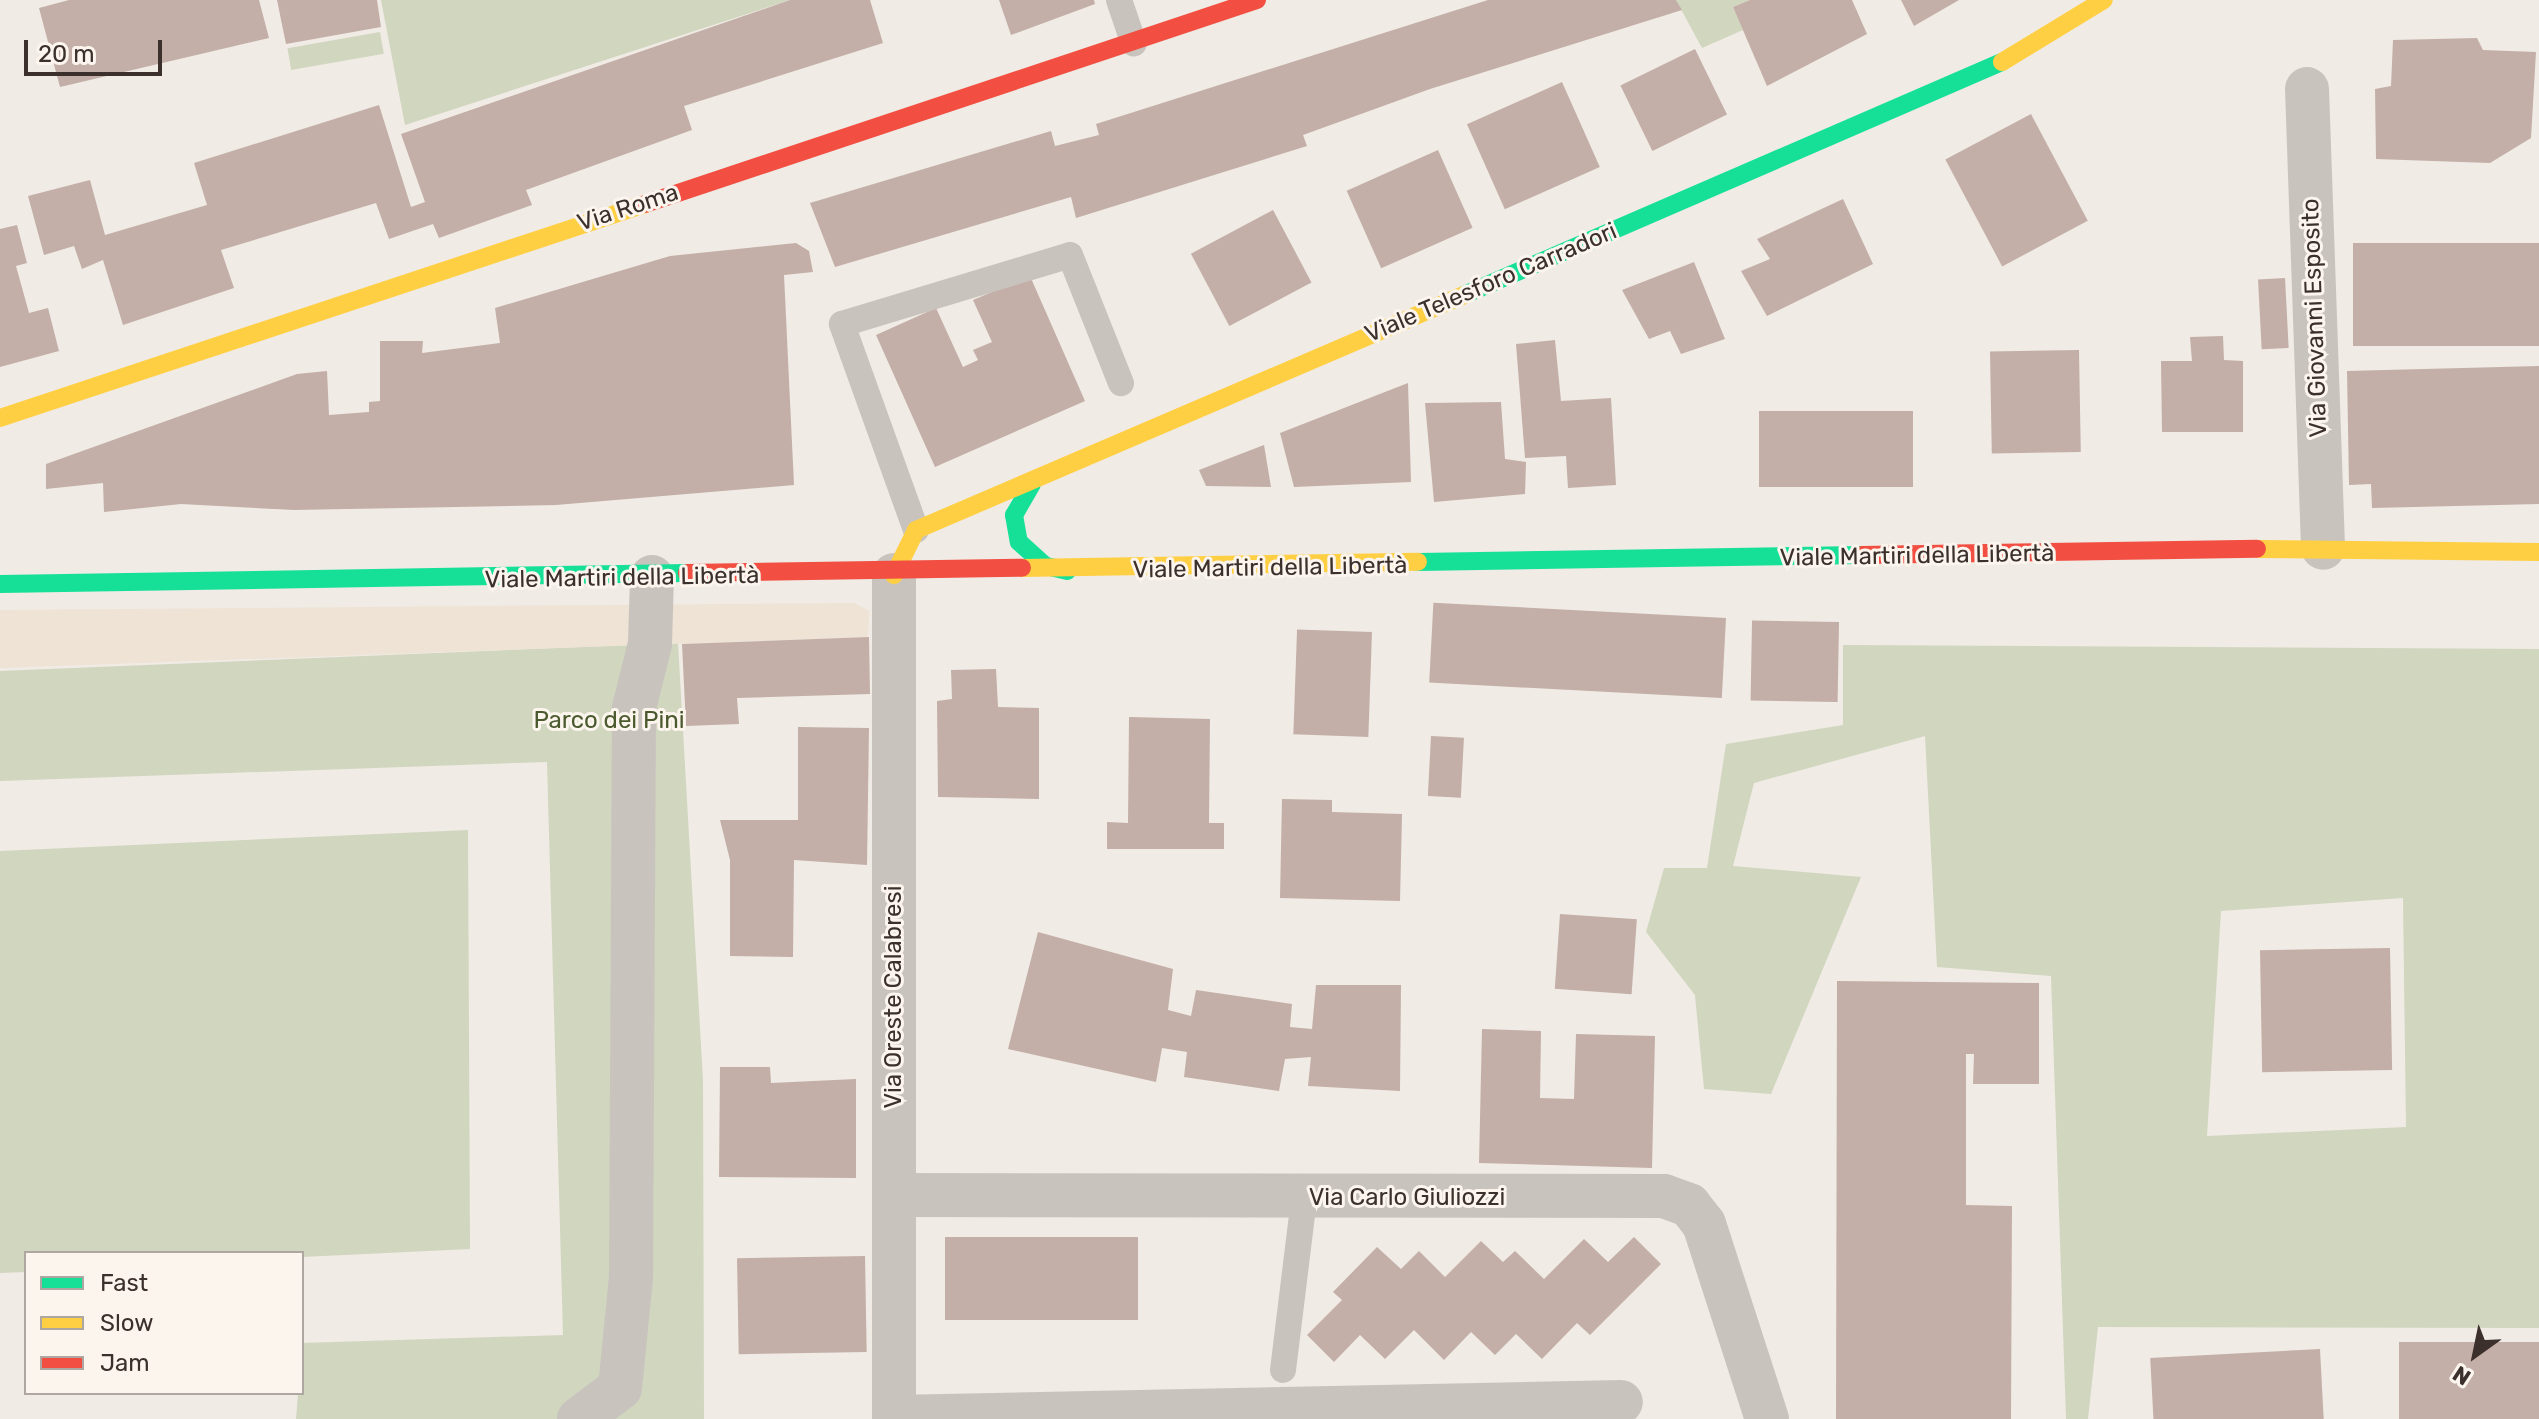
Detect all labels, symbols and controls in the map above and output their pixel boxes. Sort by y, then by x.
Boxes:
scale bar [28,24,166,74]
text: 20 m [38,40,95,68]
street label: Via Roma [574,178,682,238]
street label: Via Giovanni Esposito [2296,198,2334,438]
street label: Viale Telesforo Carradori [1361,217,1621,349]
street label: Viale Martiri della Libertà [1779,539,2055,573]
street label: Viale Martiri della Libertà [1132,551,1408,585]
street label: Viale Martiri della Libertà [484,561,760,595]
park label: Parco dei Pini [533,707,685,735]
street label: Via Oreste Calabresi [880,885,908,1109]
street label: Via Carlo Giuliozzi [1309,1184,1505,1212]
legend [24,1251,304,1395]
text: Fast [100,1269,148,1297]
text: Slow [100,1309,153,1337]
north arrow [2435,1315,2515,1395]
text: Jam [100,1349,150,1377]
text: N [2448,1360,2476,1391]

